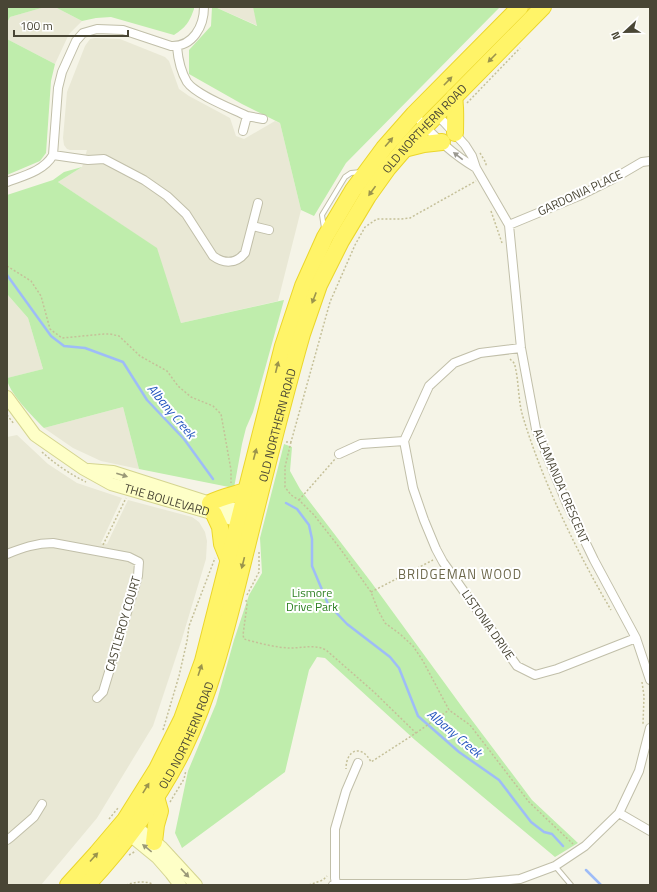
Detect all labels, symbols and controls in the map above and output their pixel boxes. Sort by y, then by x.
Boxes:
scale bar [14,12,128,38]
north arrow [605,12,645,52]
text: 100 m [20,16,53,35]
text: N [607,29,625,42]
one-way arrow [488,53,497,63]
one-way arrow [443,76,452,86]
street label: OLD NORTHERN ROAD [377,79,471,177]
one-way arrow [384,137,393,148]
one-way arrow [453,153,463,161]
street label: GARDONIA PLACE [534,164,626,220]
one-way arrow [368,185,376,196]
one-way arrow [311,292,317,304]
one-way arrow [275,361,281,373]
street label: OLD NORTHERN ROAD [253,366,301,484]
water label: Albany Creek [143,379,202,445]
street label: ALLAMANDA CRESCENT [529,425,595,547]
one-way arrow [253,447,259,460]
one-way arrow [116,472,128,478]
street label: THE BOULEVARD [122,478,212,521]
one-way arrow [240,558,246,570]
district label: BRIDGEMAN WOOD [398,564,522,584]
street label: CASTLEROY COURT [100,573,145,674]
park label: Lismore Drive Park [286,583,338,616]
street label: LISTONIA DRIVE [457,586,520,664]
one-way arrow [197,663,203,675]
street label: OLD NORTHERN ROAD [153,679,219,793]
water label: Albany Creek [423,704,489,763]
one-way arrow [142,783,150,793]
one-way arrow [141,844,152,853]
one-way arrow [90,851,99,862]
one-way arrow [180,868,190,878]

